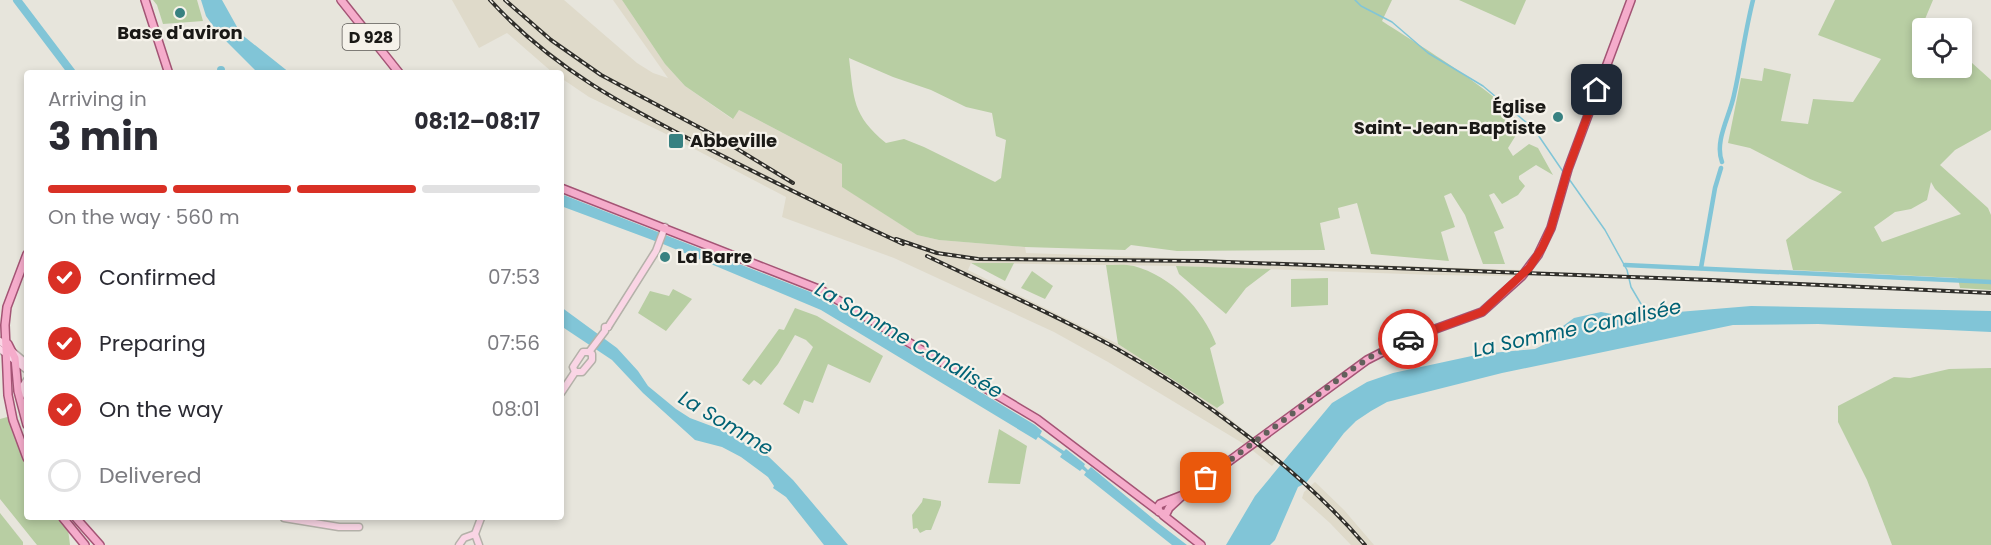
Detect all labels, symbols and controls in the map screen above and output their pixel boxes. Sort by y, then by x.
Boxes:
marker: Base d'aviron [173,6,187,20]
map controls [1912,18,1972,78]
button: locate [1912,18,1972,78]
place label: Base d'aviron [117,20,243,45]
road number: D 928 [342,24,400,50]
pin [1571,64,1622,115]
icon: home [1580,73,1613,106]
text: Arriving in [48,85,147,113]
place label: Église Saint-Jean-Baptiste [1354,94,1546,140]
text: 08:12–08:17 [414,106,540,137]
text: 3 min [48,109,159,164]
marker: Église Saint-Jean-Baptiste [1551,110,1565,124]
place label: Abbeville [690,128,777,153]
marker: Abbeville [667,132,685,150]
text: On the way · 560 m [48,203,240,231]
place label: La Barre [677,244,752,269]
marker: La Barre [658,250,672,264]
icon: check [48,261,81,294]
text: Confirmed [99,262,216,293]
text: 07:53 [488,263,540,291]
water label: La Somme Canalisée [810,275,1008,405]
water label: La Somme Canalisée [1470,292,1684,364]
courier [1378,309,1438,369]
icon: car [1392,323,1425,356]
icon: check [48,327,81,360]
text: Preparing [99,328,206,359]
text: 07:56 [487,329,540,357]
water label: La Somme [673,384,779,462]
icon: check [48,393,81,426]
text: On the way [99,394,223,425]
text: 08:01 [492,395,540,423]
pin [1180,452,1231,503]
text: Delivered [99,460,202,491]
icon: bag [1189,461,1222,494]

